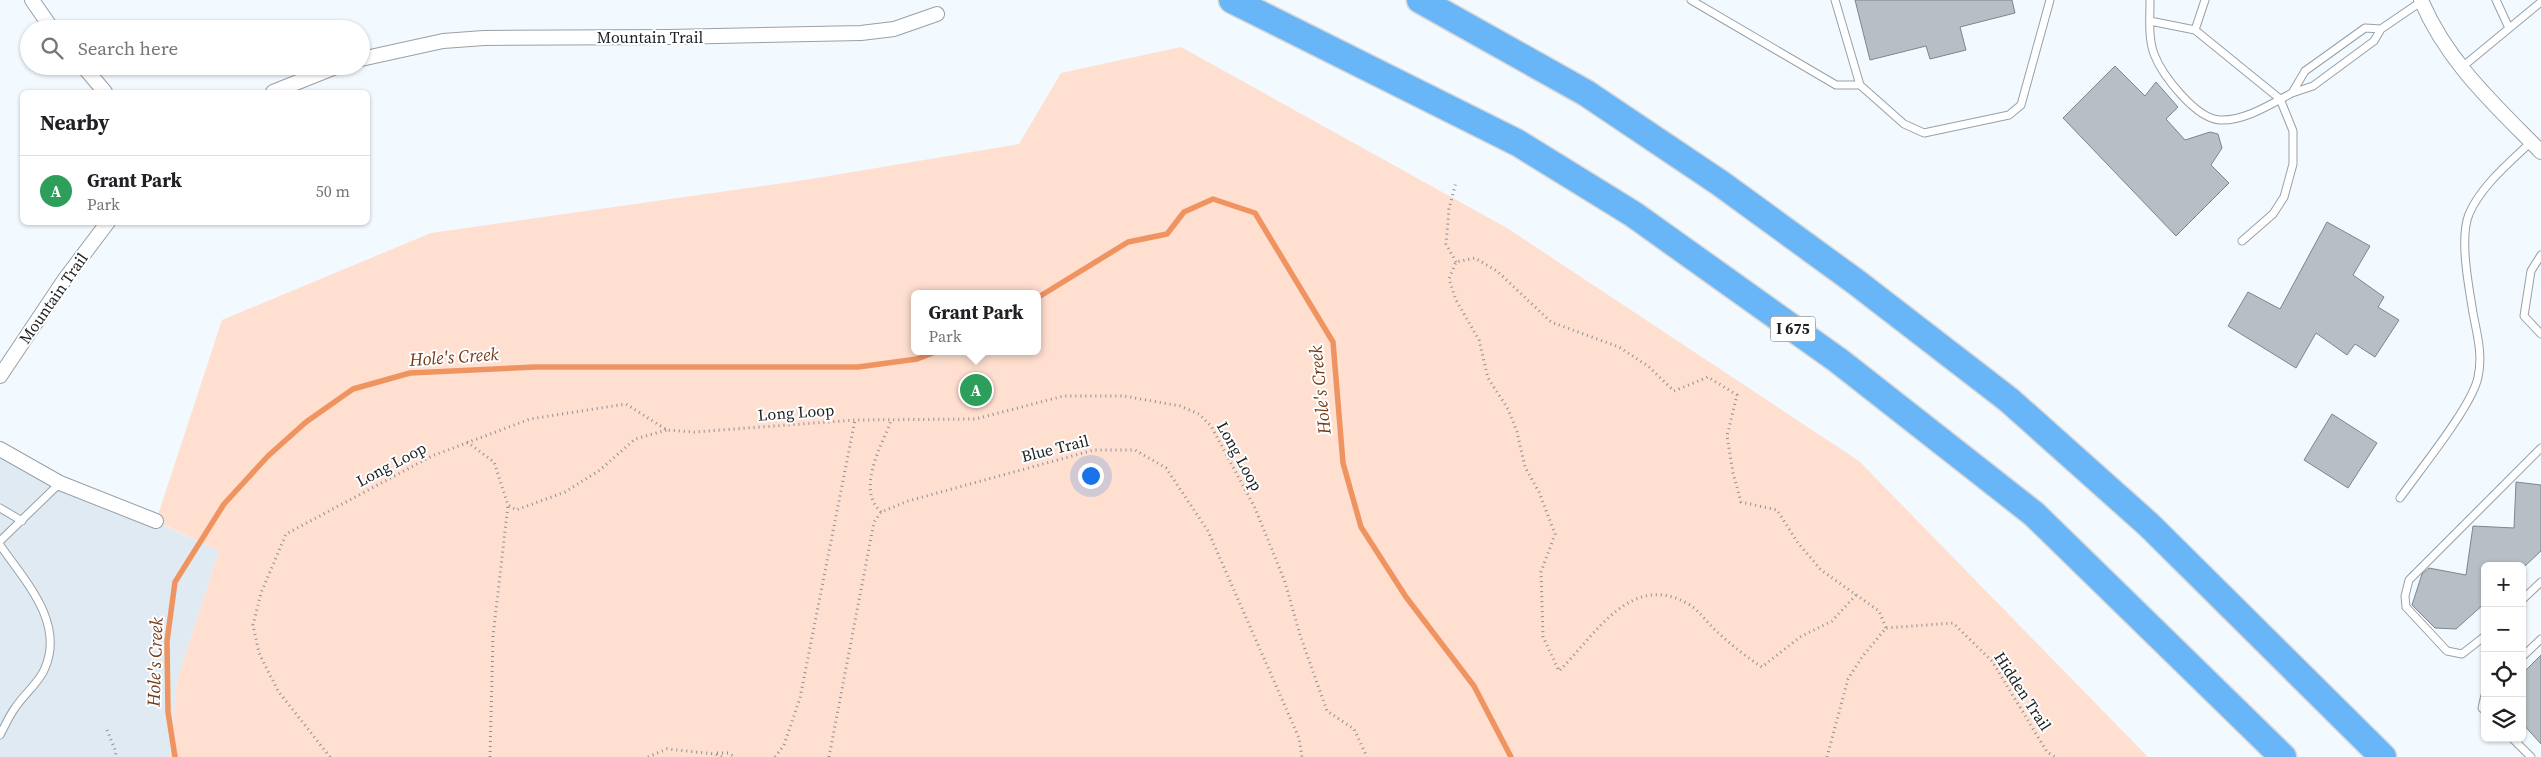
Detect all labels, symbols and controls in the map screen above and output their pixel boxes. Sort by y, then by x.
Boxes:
search box [20,20,370,75]
street label: Mountain Trail [597,26,703,48]
icon: search [38,34,66,62]
text: Search here [78,35,178,61]
text: Nearby [40,108,110,137]
text: Grant Park [87,167,182,193]
text: A [51,180,61,202]
text: 50 m [316,180,350,202]
text: Park [87,193,120,215]
street label: Mountain Trail [13,248,93,348]
popup [911,290,1041,355]
text: Grant Park [929,299,1023,325]
road number: I 675 [1770,316,1816,342]
text: Park [929,325,961,347]
water label: Hole's Creek [407,341,500,372]
water label: Hole's Creek [1302,344,1337,437]
pin: A [960,371,992,409]
street label: Long Loop [757,398,835,426]
street label: Long Loop [1212,417,1268,495]
street label: Blue Trail [1019,429,1091,467]
street label: Long Loop [352,436,430,492]
your location [1078,463,1104,489]
map controls [2481,562,2526,742]
button: + [2481,562,2526,607]
button: − [2481,607,2526,652]
water label: Hole's Creek [140,616,169,708]
street label: Hidden Trail [1989,647,2057,735]
button: locate [2481,652,2526,697]
button: layers [2481,697,2526,742]

